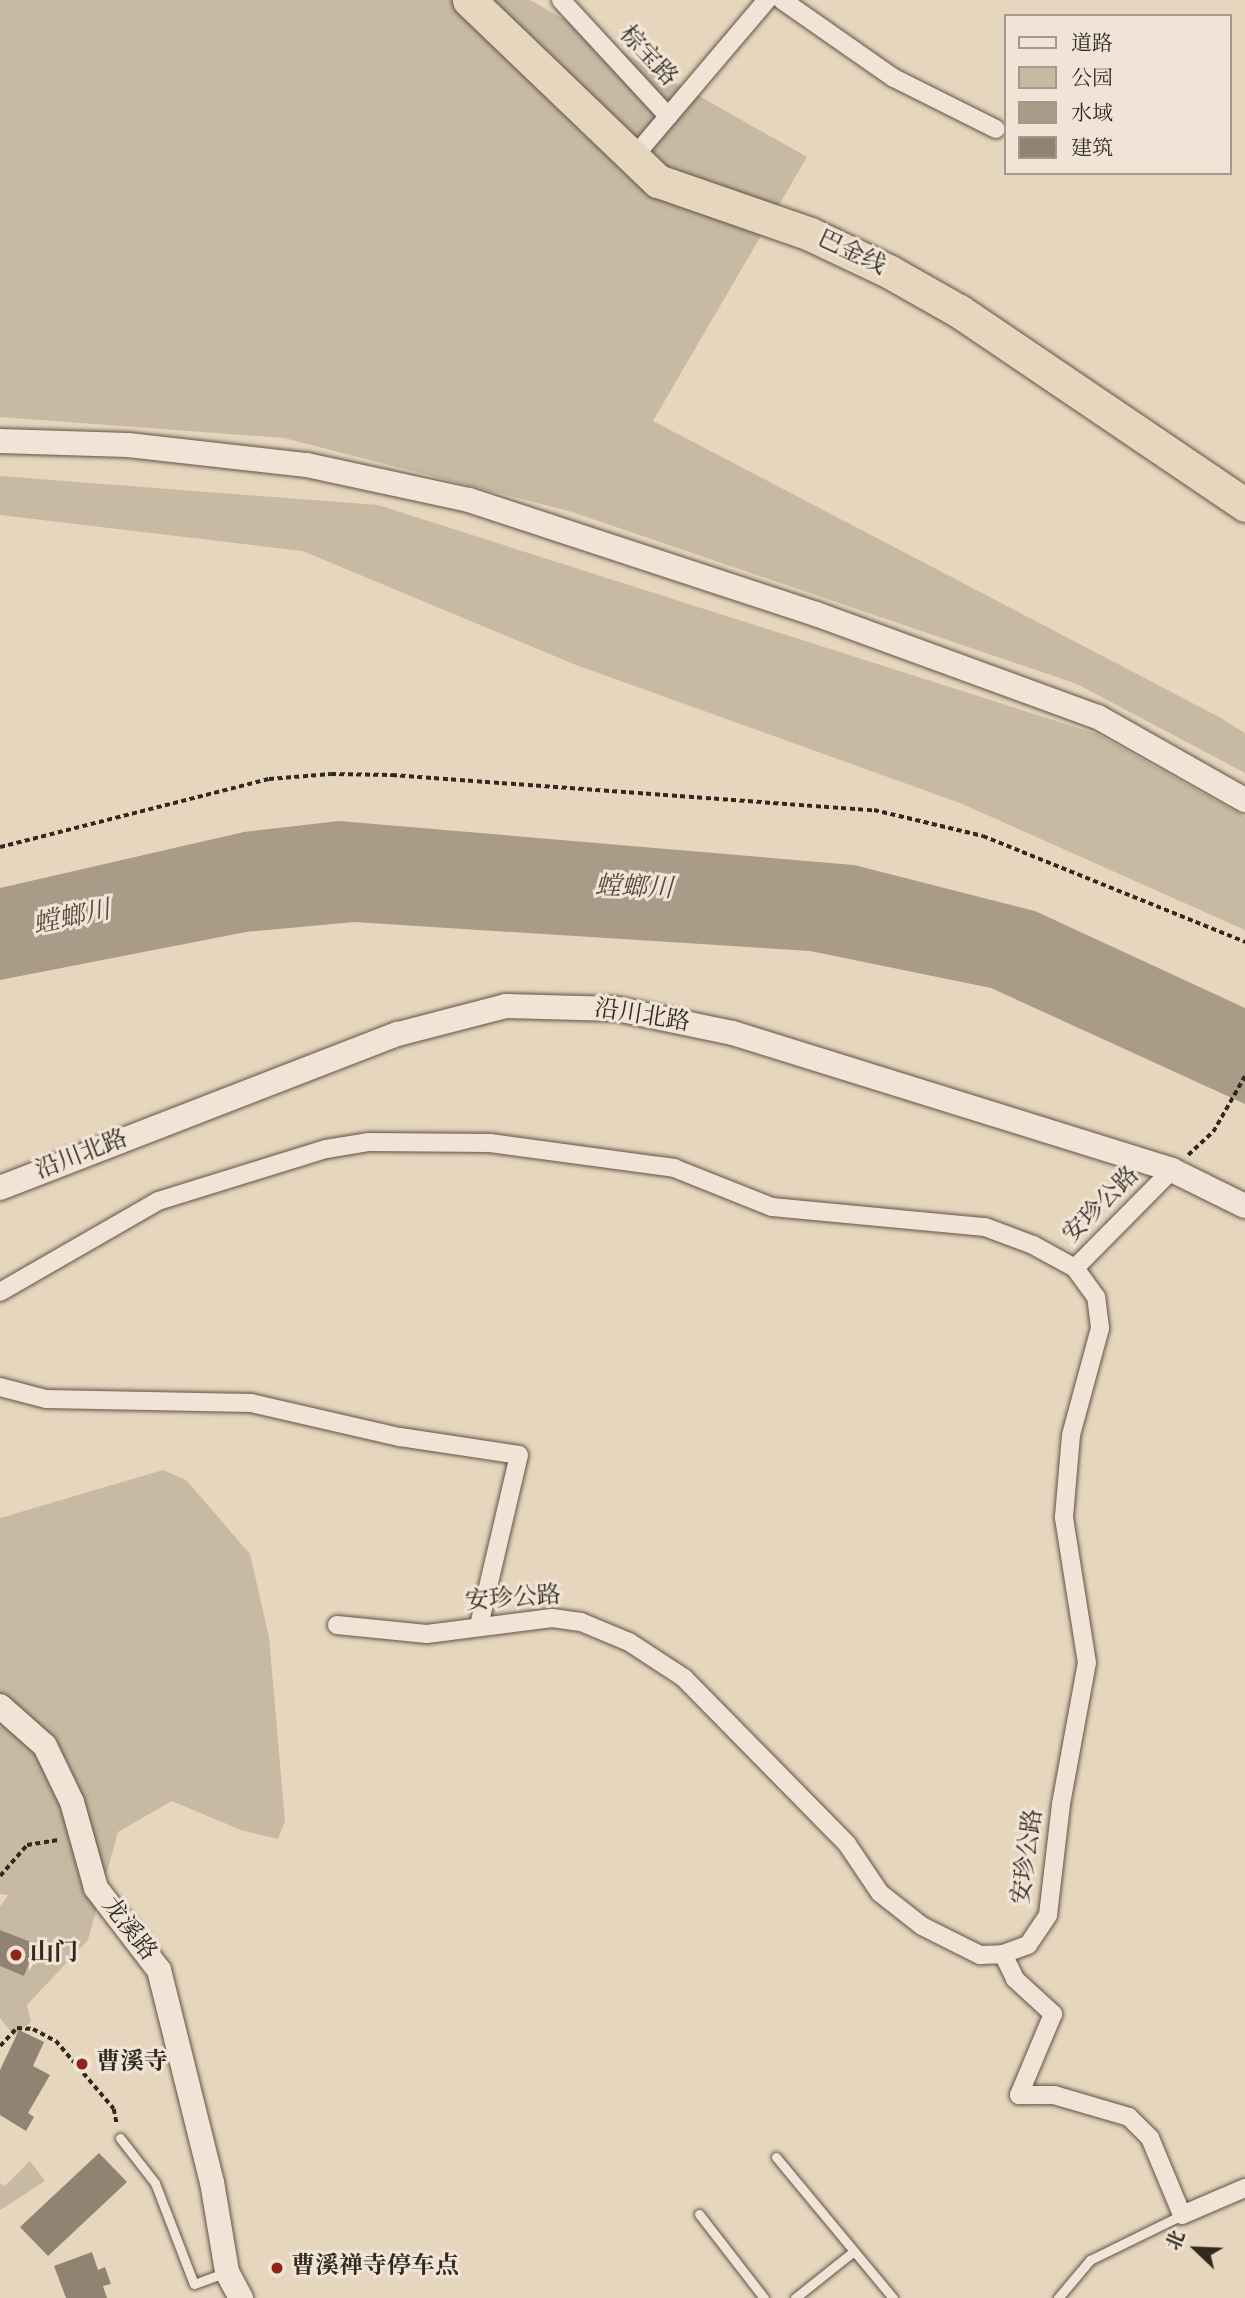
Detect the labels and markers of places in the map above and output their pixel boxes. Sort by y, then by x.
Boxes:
place label: 山门 [30,1941,78,1969]
marker: 山门 [8,1947,24,1963]
place label: 曹溪寺 [96,2050,168,2078]
marker: 曹溪寺 [74,2056,90,2072]
place label: 曹溪禅寺停车点 [291,2254,459,2282]
marker: 曹溪禅寺停车点 [269,2260,285,2276]

